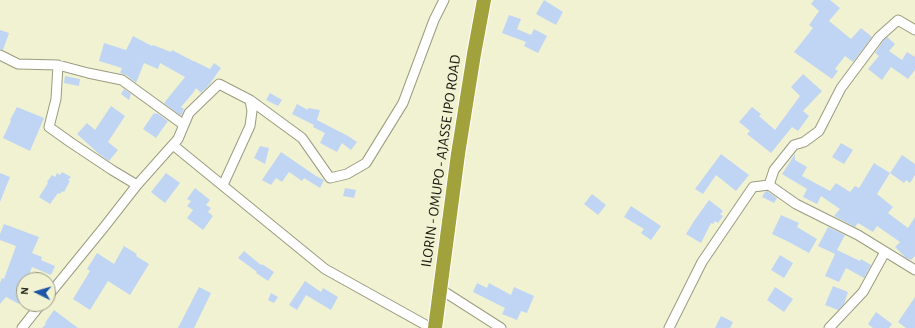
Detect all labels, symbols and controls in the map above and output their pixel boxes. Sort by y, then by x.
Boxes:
street label: ILORIN - OMUPO - AJASSE IPO ROAD [417,54,465,268]
north arrow [16,272,56,312]
text: N [19,287,30,295]

